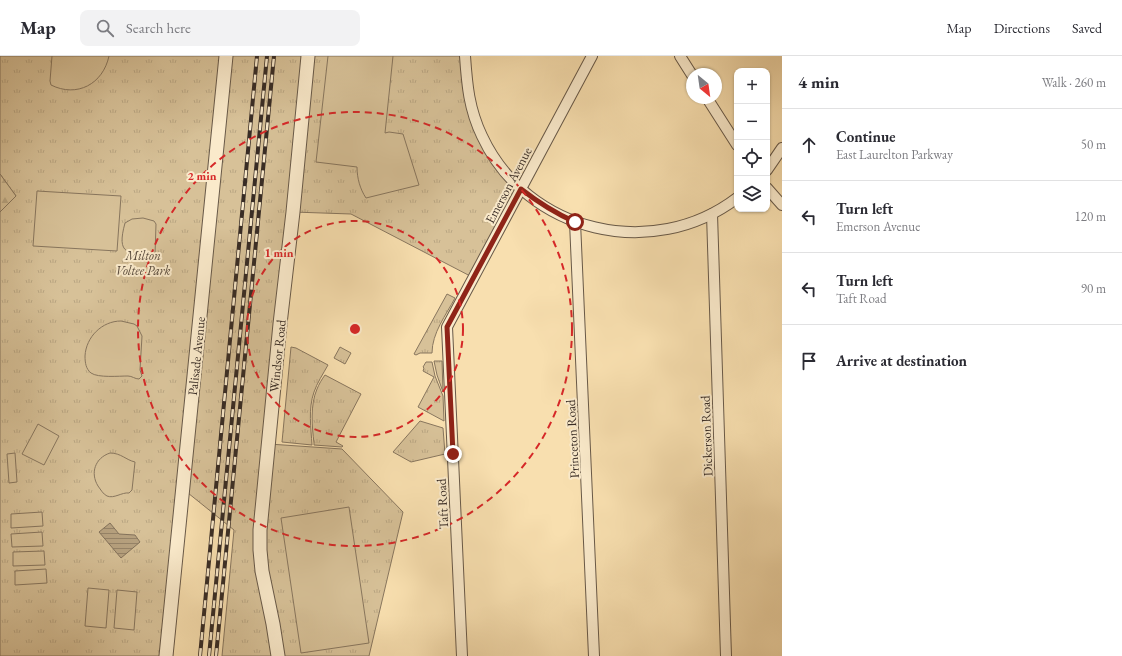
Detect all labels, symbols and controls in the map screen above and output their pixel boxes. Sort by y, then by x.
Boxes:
search box [80,10,360,46]
text: Map [20,15,56,40]
icon: search [94,17,116,39]
text: Search here [126,18,191,37]
text: Map [946,19,972,37]
text: Directions [994,19,1050,37]
text: Saved [1072,19,1102,37]
north arrow [686,68,722,104]
map controls [734,68,770,212]
button: + [734,68,770,104]
text: 4 min [798,71,839,93]
text: Walk · 260 m [1042,74,1106,91]
button: − [734,104,770,140]
text: Continue [836,127,896,146]
icon: ahead [798,134,820,156]
text: 50 m [1081,136,1106,153]
button: locate [734,140,770,176]
street label: Emerson Avenue [481,144,536,226]
text: East Laurelton Parkway [836,146,953,163]
text: 2 min [187,168,217,184]
button: layers [734,176,770,212]
text: Turn left [836,199,893,218]
icon: left [798,206,820,228]
text: 120 m [1075,208,1106,225]
route start [566,213,584,231]
text: Emerson Avenue [836,218,920,235]
text: 1 min [264,245,294,261]
park label: Milton Voltee Park [116,247,171,279]
text: Turn left [836,271,893,290]
icon: left [798,278,820,300]
text: 90 m [1081,280,1106,297]
text: Taft Road [836,290,887,307]
street label: Palisade Avenue [184,316,209,396]
street label: Windsor Road [265,318,290,393]
centre of rings [348,322,362,336]
icon: arrive [798,350,820,372]
text: Arrive at destination [836,351,967,370]
street label: Dickerson Road [697,395,716,477]
street label: Princeton Road [562,399,583,479]
route end [444,445,462,463]
street label: Taft Road [433,478,452,530]

